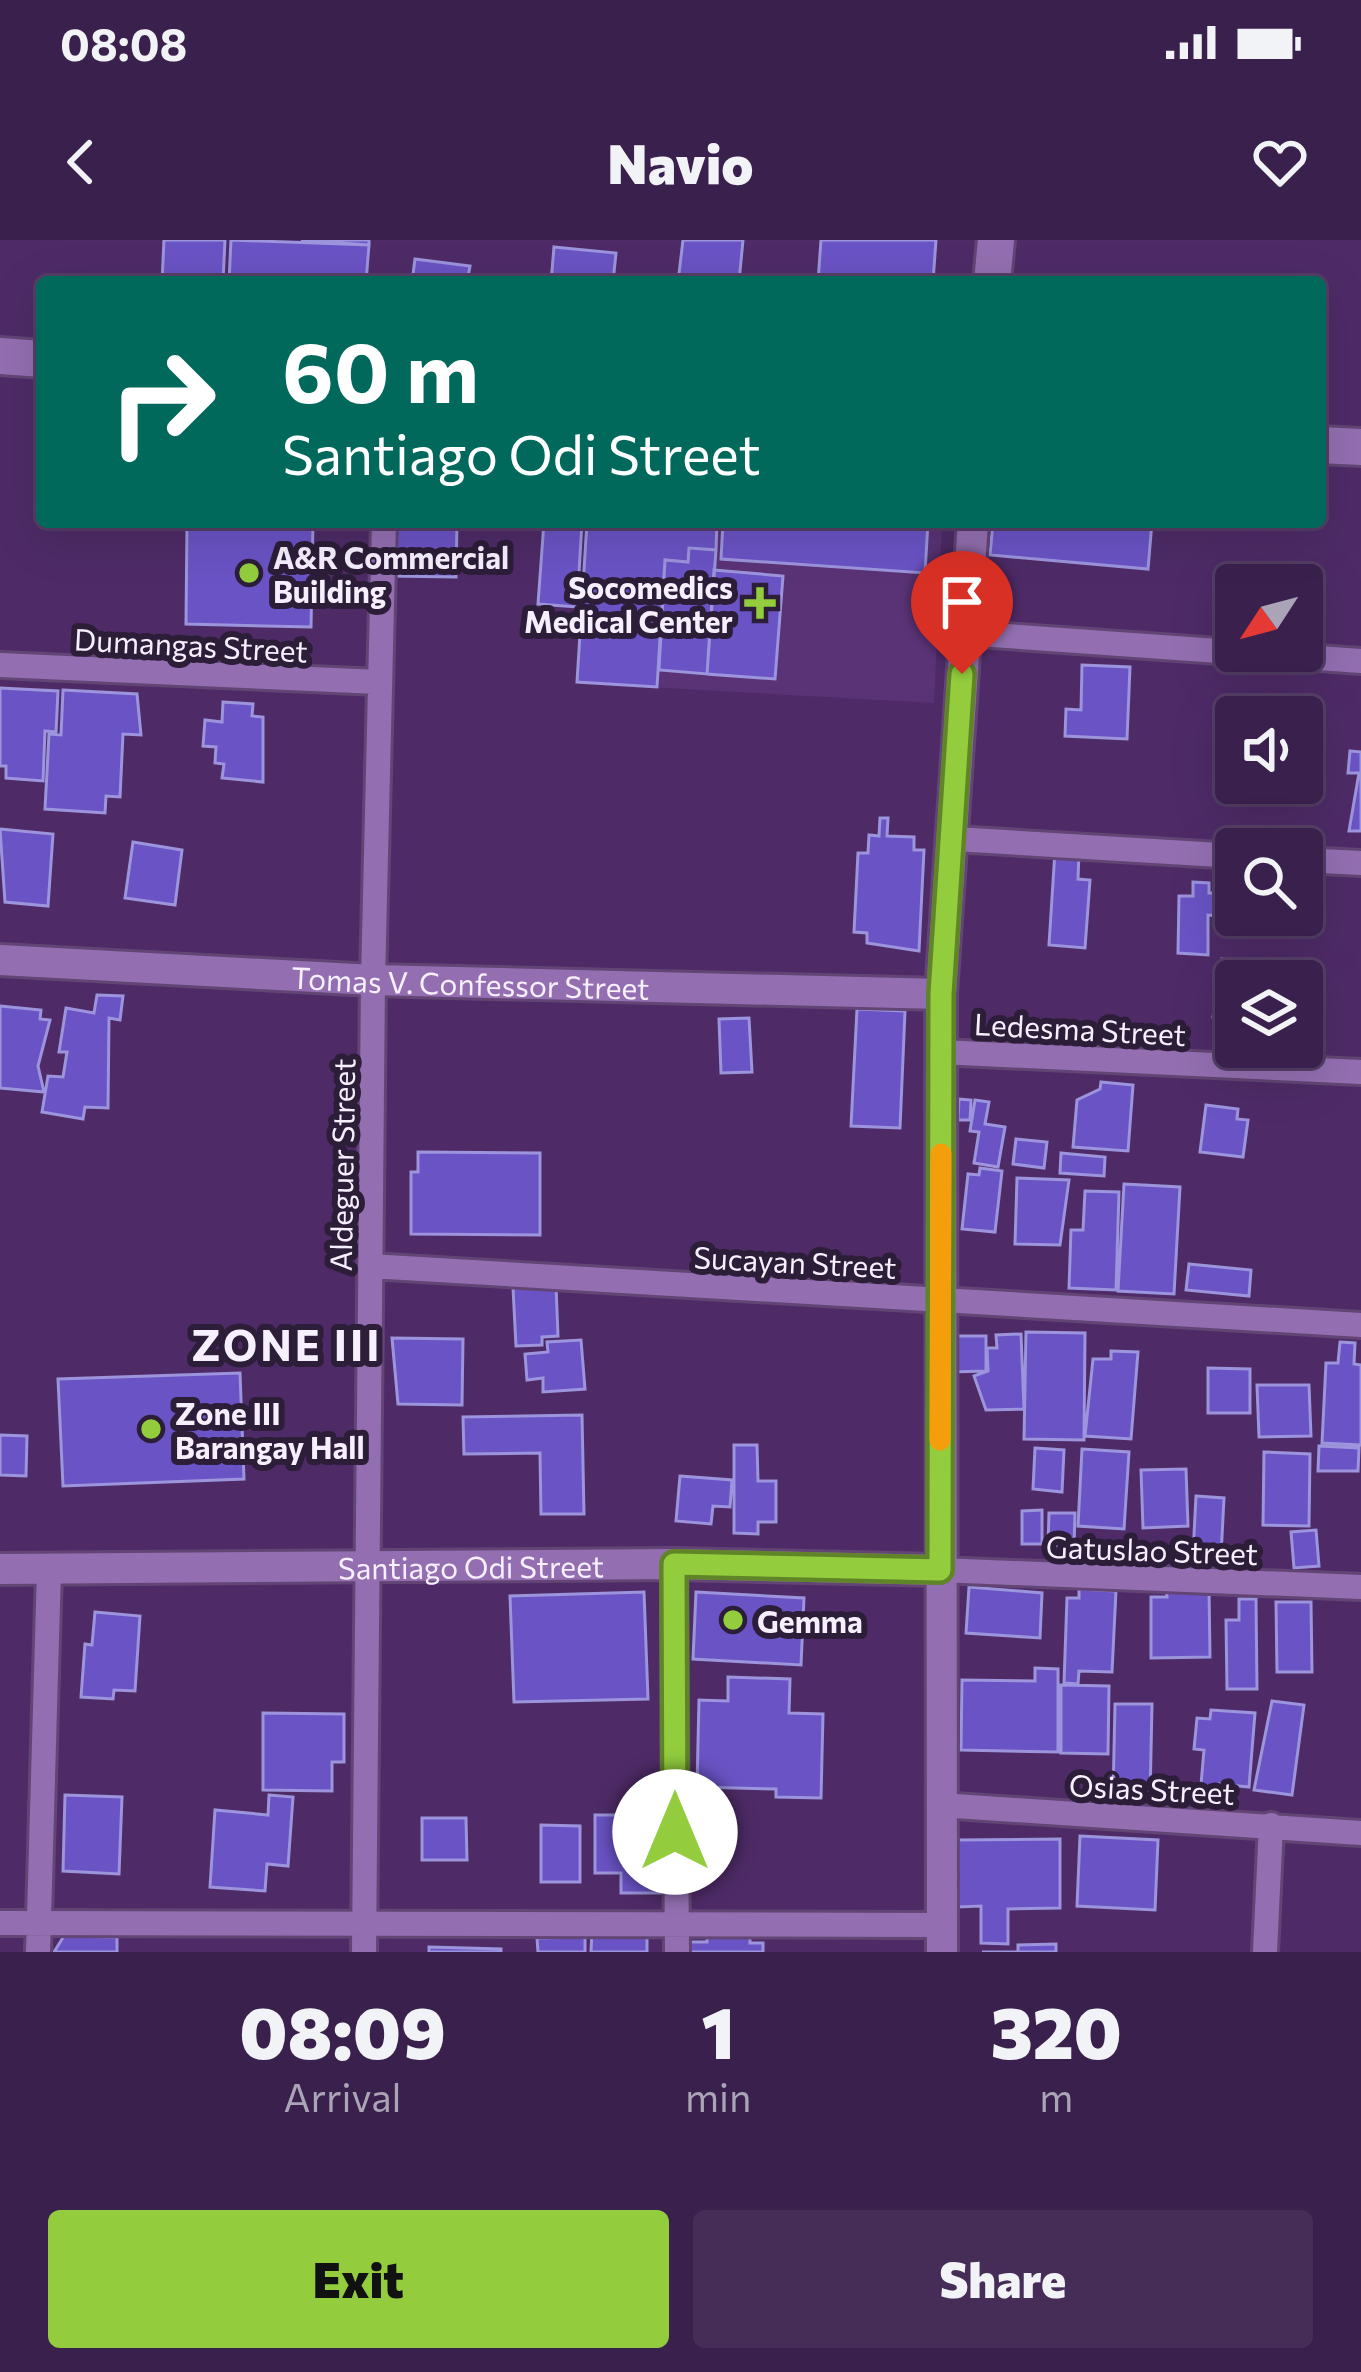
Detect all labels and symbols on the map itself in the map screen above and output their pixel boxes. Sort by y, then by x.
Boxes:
place label: A&R Commercial Building [273,538,509,609]
pin [911,551,1013,674]
marker: A&R Commercial Building [236,560,262,586]
north arrow [1215,564,1323,672]
place label: Socomedics Medical Center [524,568,733,639]
marker: Socomedics Medical Center [744,587,776,619]
street label: Dumangas Street [73,619,309,669]
street label: Tomas V. Confessor Street [290,957,650,1005]
street label: Ledesma Street [973,1004,1187,1052]
street label: Aldeguer Street [321,1058,361,1272]
street label: Sucayan Street [693,1237,897,1285]
district label: ZONE III [192,1318,382,1370]
place label: Zone III Barangay Hall [175,1394,365,1465]
marker: Zone III Barangay Hall [138,1416,164,1442]
street label: Gatuslao Street [1045,1527,1259,1571]
street label: Santiago Odi Street [338,1546,604,1585]
place label: Gemma [757,1602,863,1639]
marker: Gemma [720,1607,746,1633]
street label: Osias Street [1068,1765,1236,1811]
position arrow [612,1769,738,1895]

